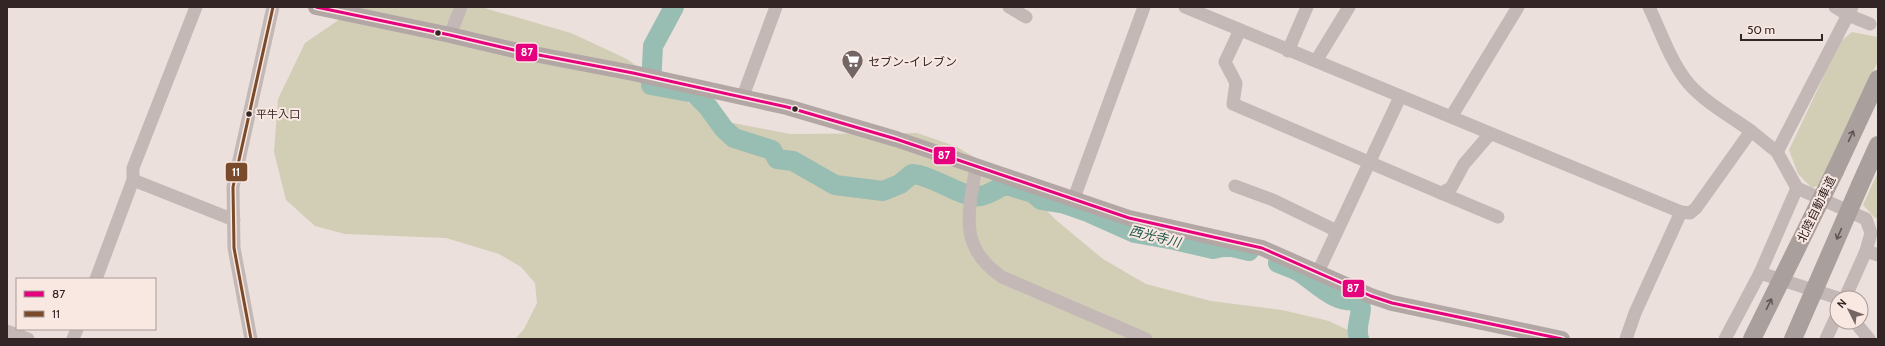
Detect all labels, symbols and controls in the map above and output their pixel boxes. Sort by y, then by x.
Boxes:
scale bar [1741,16,1822,42]
text: 50 m [1747,22,1775,37]
unlabelled marker [433,28,443,38]
line badge: 87 [515,43,538,62]
text: 87 [521,45,534,59]
supermarket icon: セブン-イレブン [840,48,866,81]
place label: セブン-イレブン [868,54,957,69]
unlabelled marker [790,104,800,114]
place label: 平牛入口 [256,107,300,121]
marker: 平牛入口 [244,109,254,119]
one-way arrow [1848,130,1855,142]
line badge: 87 [933,146,956,165]
text: 87 [938,148,951,162]
line badge: 11 [225,162,248,182]
text: 11 [232,165,240,179]
street label: 北陸自動車道 [1793,173,1839,245]
water label: 西光寺川 [1128,222,1184,251]
one-way arrow [1835,227,1842,239]
legend [16,278,156,330]
line badge: 87 [1342,279,1365,298]
text: 87 [1347,281,1360,295]
text: 87 [52,286,65,301]
north arrow [1829,290,1869,330]
text: N [1834,296,1849,311]
one-way arrow [1766,298,1773,310]
text: 11 [52,306,60,321]

